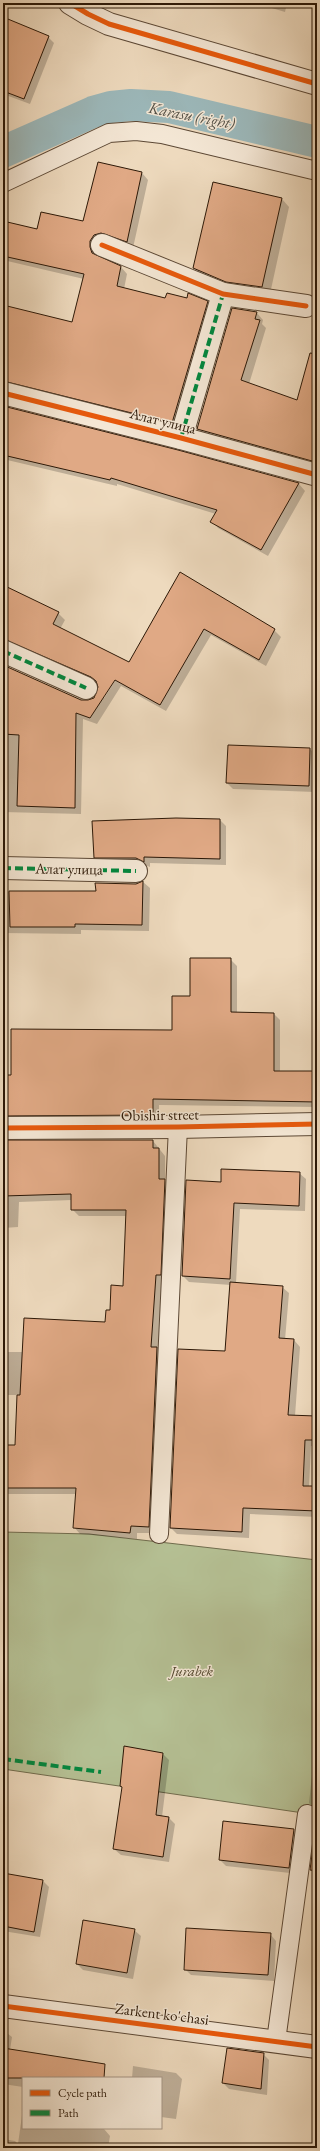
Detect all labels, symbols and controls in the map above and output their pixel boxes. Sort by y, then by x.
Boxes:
water label: Karasu (right) [146,97,237,134]
street label: Алат улица [127,403,198,438]
street label: Алат улица [34,858,103,879]
street label: Obishir street [121,1104,199,1125]
park label: Jurabek [168,1661,213,1680]
street label: Zarkent ko'chasi [114,1998,210,2029]
legend [22,2077,162,2129]
text: Cycle path [58,2085,107,2101]
text: Path [58,2105,79,2121]

